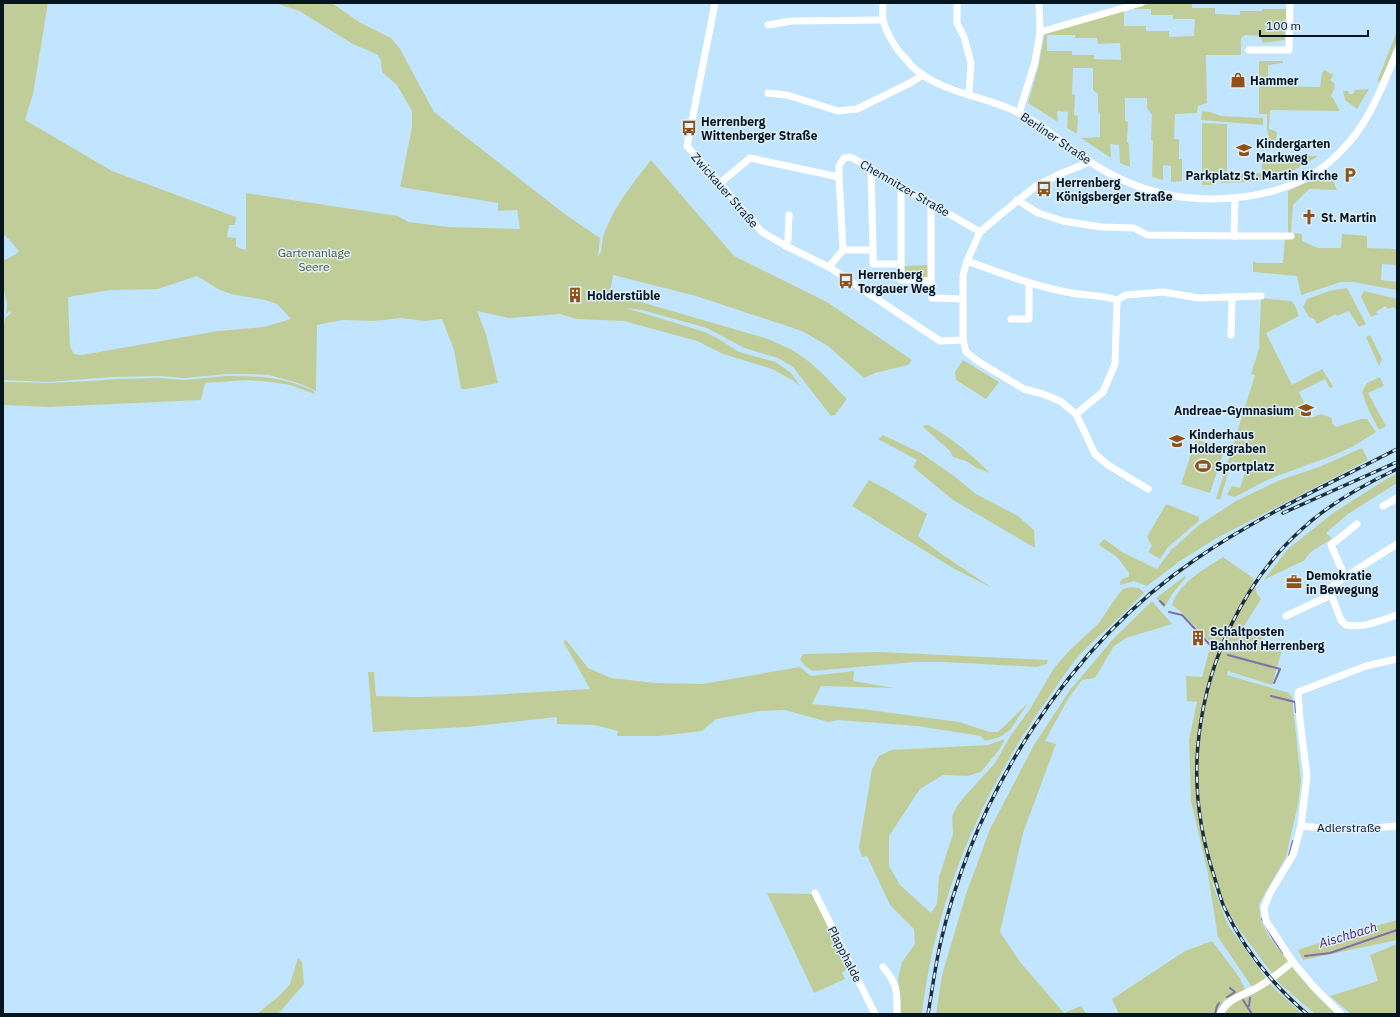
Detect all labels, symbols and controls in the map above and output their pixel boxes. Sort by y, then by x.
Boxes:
scale bar [1260,12,1368,38]
text: 100 m [1266,18,1301,33]
shop icon: Hammer [1229,71,1247,89]
place label: Hammer [1250,73,1299,88]
street label: Berliner Straße [1018,109,1095,167]
place label: Herrenberg Wittenberger Straße [701,114,818,143]
bus stop icon: Herrenberg Wittenberger Straße [680,119,698,137]
place label: Kindergarten Markweg [1256,136,1330,165]
school or university icon: Kindergarten Markweg [1235,141,1253,159]
street label: Zwickauer Straße [688,149,762,231]
street label: Chemnitzer Straße [858,156,953,220]
parking icon: Parkplatz St. Martin Kirche [1341,166,1359,184]
place label: Parkplatz St. Martin Kirche [1186,168,1338,183]
place label: Herrenberg Königsberger Straße [1056,175,1173,204]
bus stop icon: Herrenberg Königsberger Straße [1035,180,1053,198]
church icon: St. Martin [1300,208,1318,226]
place label: St. Martin [1321,210,1376,225]
park label: Gartenanlage Seere [278,245,351,274]
place label: Herrenberg Torgauer Weg [858,267,936,296]
bus stop icon: Herrenberg Torgauer Weg [837,272,855,290]
building icon: Holderstüble [566,286,584,304]
place label: Holderstüble [587,288,661,303]
school or university icon: Andreae-Gymnasium [1297,401,1315,419]
place label: Andreae-Gymnasium [1174,403,1294,418]
place label: Kinderhaus Holdergraben [1189,427,1266,456]
school or university icon: Kinderhaus Holdergraben [1168,432,1186,450]
sports icon: Sportplatz [1194,457,1212,475]
place label: Sportplatz [1215,459,1275,474]
place label: Demokratie in Bewegung [1306,568,1379,597]
office icon: Demokratie in Bewegung [1285,573,1303,591]
place label: Schaltposten Bahnhof Herrenberg [1210,624,1325,653]
building icon: Schaltposten Bahnhof Herrenberg [1189,629,1207,647]
street label: Adlerstraße [1317,820,1381,835]
water label: Aischbach [1316,918,1379,952]
street label: Plapphalde [824,923,866,985]

